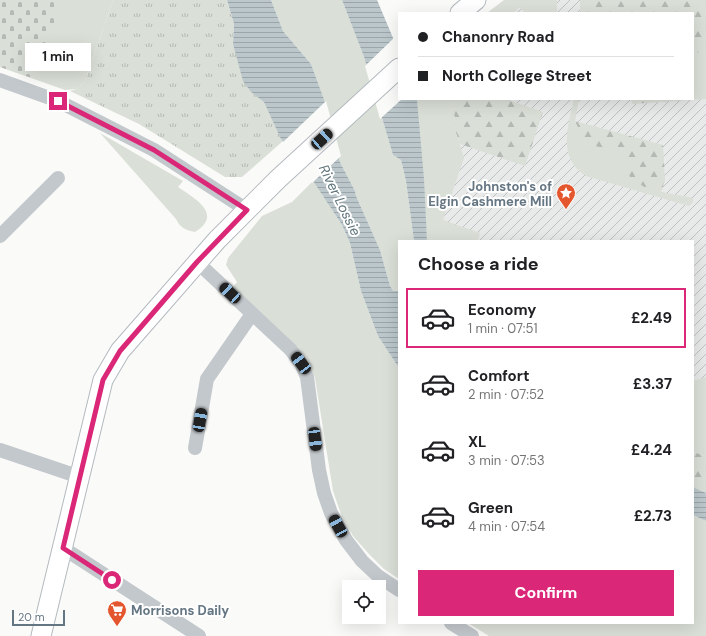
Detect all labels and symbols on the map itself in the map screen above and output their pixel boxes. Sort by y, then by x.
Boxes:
callout: 1 min [25,43,91,71]
route end [49,92,67,110]
car [309,127,335,151]
water label: River Lossie [315,161,365,239]
place label: Johnston's of Elgin Cashmere Mill [428,178,552,210]
place icon: Johnston's of Elgin Cashmere Mill [555,182,577,210]
car [217,280,243,306]
car [289,350,313,376]
car [192,407,208,433]
car [308,426,322,452]
car [327,513,349,539]
route start [103,571,121,589]
supermarket icon: Morrisons Daily [106,599,128,627]
place label: Morrisons Daily [131,602,229,619]
scale bar [12,608,65,627]

